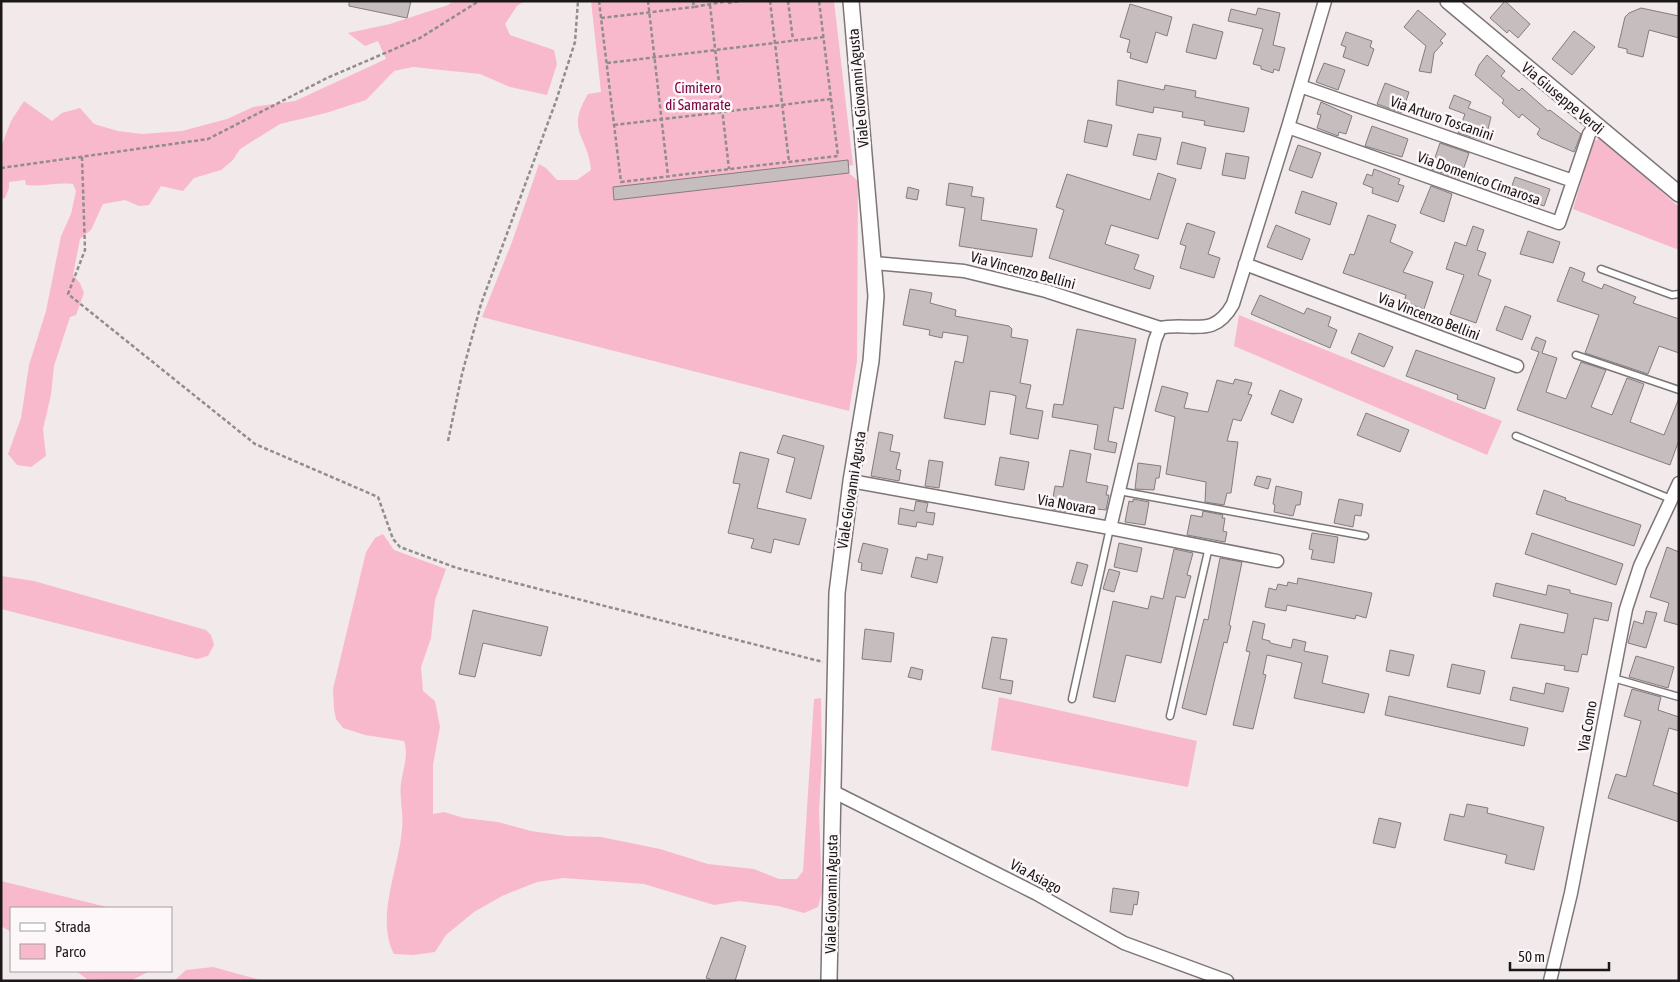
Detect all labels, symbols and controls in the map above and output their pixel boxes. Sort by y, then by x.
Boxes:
street label: Viale Giovanni Agusta [844,28,872,148]
street label: Via Giuseppe Verdi [1518,59,1608,137]
park label: Cimitero di Samarate [665,79,731,113]
street label: Via Arturo Toscanini [1388,92,1496,144]
street label: Via Domenico Cimarosa [1415,148,1543,208]
street label: Via Vincenzo Bellini [969,248,1077,292]
street label: Via Vincenzo Bellini [1376,289,1482,343]
street label: Viale Giovanni Agusta [833,430,869,550]
street label: Via Novara [1036,490,1098,518]
street label: Via Como [1574,699,1600,753]
street label: Viale Giovanni Agusta [821,834,841,954]
street label: Via Asiago [1007,855,1065,897]
legend [10,907,172,972]
text: Strada [55,918,91,935]
scale bar [1510,940,1609,972]
text: Parco [55,943,86,960]
text: 50 m [1518,948,1545,965]

